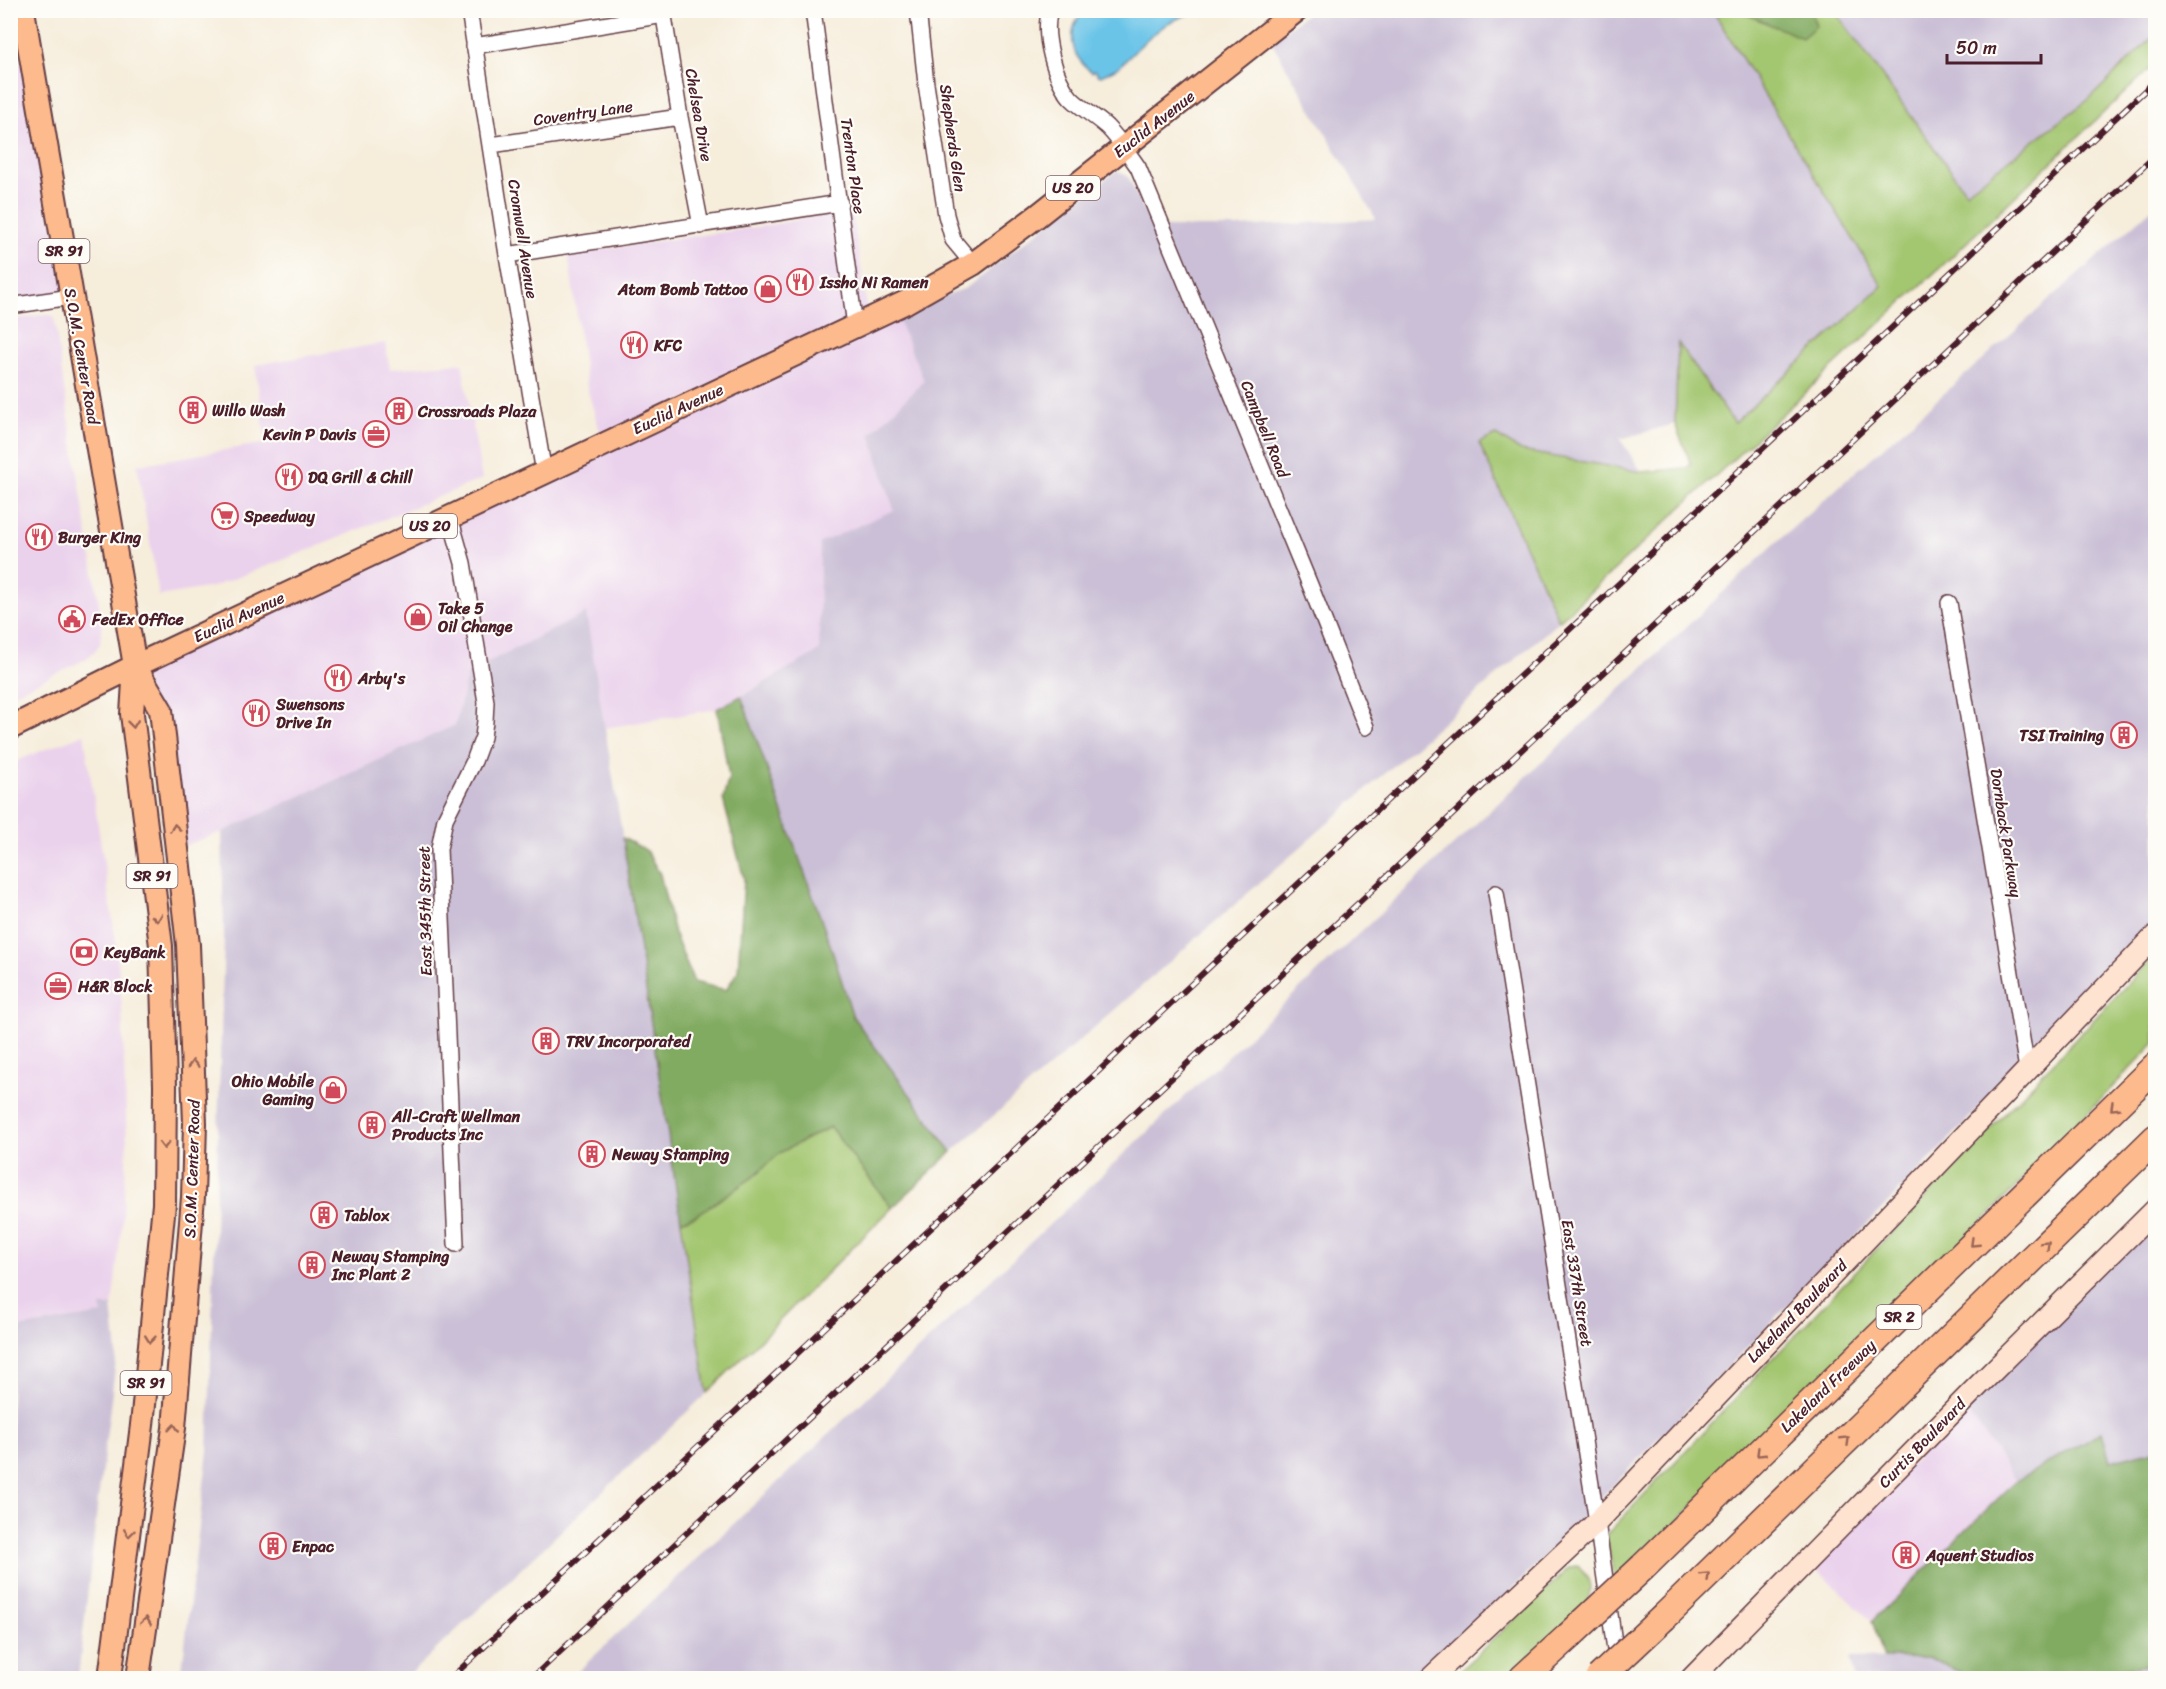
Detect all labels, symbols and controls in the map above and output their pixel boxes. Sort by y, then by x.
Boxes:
scale bar [1947,27,2042,65]
text: 50 m [1956,32,1997,64]
street label: Chelsea Drive [677,66,721,164]
street label: Shepherds Glen [931,82,975,194]
street label: Euclid Avenue [1106,82,1202,166]
street label: Coventry Lane [531,92,635,134]
street label: Trenton Place [832,116,874,216]
road number: US 20 [1046,176,1100,200]
street label: Cromwell Avenue [499,177,547,301]
road number: SR 91 [38,239,90,263]
restaurant icon: Issho Ni Ramen [785,267,815,297]
place label: Issho Ni Ramen [819,268,929,297]
shop icon: Atom Bomb Tattoo [753,274,783,304]
place label: Atom Bomb Tattoo [617,275,749,304]
street label: S.O.M. Center Road [56,285,109,428]
restaurant icon: KFC [619,330,649,360]
place label: KFC [653,331,682,360]
street label: Euclid Avenue [627,375,729,443]
street label: Campbell Road [1232,376,1298,484]
building icon: Willo Wash [178,395,208,425]
place label: Willo Wash [212,396,286,425]
building icon: Crossroads Plaza [384,396,414,426]
place label: Crossroads Plaza [417,397,537,426]
office icon: Kevin P Davis [361,419,391,449]
place label: Kevin P Davis [262,420,357,449]
restaurant icon: DQ Grill & Chill [274,462,304,492]
place label: DQ Grill & Chill [308,463,414,492]
supermarket icon: Speedway [210,501,240,531]
place label: Speedway [243,502,315,531]
road number: US 20 [403,514,457,538]
restaurant icon: Burger King [24,522,54,552]
place label: Burger King [58,523,142,552]
street label: Euclid Avenue [188,583,290,651]
place label: Take 5 Oil Change [437,594,513,641]
shop icon: Take 5 Oil Change [403,602,433,632]
public building icon: FedEx Office [57,604,87,634]
place label: FedEx Office [91,605,185,634]
restaurant icon: Arby's [323,663,353,693]
place label: Arby's [357,664,406,693]
place label: Swensons Drive In [275,690,345,737]
restaurant icon: Swensons Drive In [241,698,271,728]
one-way arrow [126,720,139,729]
building icon: TSI Training [2109,720,2139,750]
place label: TSI Training [2019,721,2105,750]
street label: Dornback Parkway [1981,766,2031,900]
one-way arrow [169,824,181,833]
street label: East 345th Street [409,846,441,976]
road number: SR 91 [126,864,178,888]
one-way arrow [151,913,163,922]
bank icon: KeyBank [69,937,99,967]
place label: KeyBank [103,938,166,967]
office icon: H&R Block [43,971,73,1001]
place label: H&R Block [77,972,153,1001]
building icon: TRV Incorporated [531,1026,561,1056]
place label: TRV Incorporated [566,1027,692,1056]
one-way arrow [186,1060,199,1069]
place label: Ohio Mobile Gaming [231,1067,315,1114]
shop icon: Ohio Mobile Gaming [318,1075,348,1105]
street label: S.O.M. Center Road [175,1098,209,1239]
one-way arrow [2110,1100,2120,1111]
place label: All-Craft Wellman Products Inc [391,1102,520,1149]
building icon: All-Craft Wellman Products Inc [357,1110,387,1140]
building icon: Neway Stamping [577,1139,607,1169]
one-way arrow [158,1140,171,1149]
place label: Neway Stamping [611,1140,730,1169]
building icon: Tablox [309,1200,339,1230]
place label: Tablox [344,1201,390,1230]
street label: East 337th Street [1553,1217,1601,1349]
one-way arrow [1971,1236,1982,1247]
place label: Neway Stamping Inc Plant 2 [331,1242,450,1289]
one-way arrow [2038,1242,2049,1253]
building icon: Neway Stamping Inc Plant 2 [297,1250,327,1280]
street label: Lakeland Boulevard [1739,1251,1856,1370]
road number: SR 2 [1876,1305,1922,1329]
street label: Lakeland Freeway [1773,1332,1884,1440]
one-way arrow [144,1334,157,1344]
road number: SR 91 [120,1371,172,1395]
street label: Curtis Boulevard [1871,1390,1974,1495]
one-way arrow [167,1423,180,1432]
one-way arrow [1839,1436,1849,1447]
one-way arrow [1756,1445,1767,1456]
one-way arrow [123,1528,135,1537]
building icon: Enpac [258,1531,288,1561]
place label: Enpac [292,1532,335,1561]
building icon: Aquent Studios [1891,1540,1921,1570]
place label: Aquent Studios [1925,1541,2034,1570]
one-way arrow [1699,1573,1710,1584]
one-way arrow [140,1616,152,1625]

